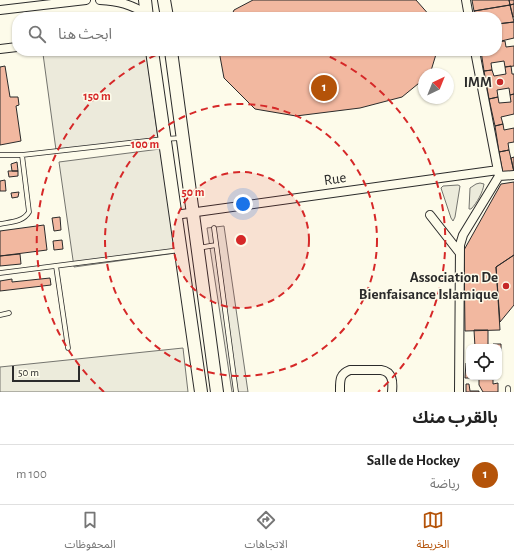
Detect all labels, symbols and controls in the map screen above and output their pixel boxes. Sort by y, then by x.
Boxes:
search box [12,12,502,56]
icon: search [26,23,48,45]
text: ابحث هنا [58,27,112,42]
north arrow [418,68,454,104]
pin: 1 [311,73,337,103]
place label: IMM [464,75,492,90]
marker: IMM [495,77,505,87]
text: 150 m [83,90,111,102]
text: 100 m [131,138,159,150]
street label: Rue [323,170,347,188]
text: 50 m [182,186,205,198]
your location [233,194,253,214]
centre of rings [234,233,248,247]
place label: Association De Bienfaisance Islamique [359,270,498,302]
marker: Association De Bienfaisance Islamique [501,281,511,291]
map controls [466,344,502,380]
button: locate [466,344,502,380]
scale bar [12,364,80,383]
text: 50 m [18,367,39,378]
text: بالقرب منك [413,409,498,426]
text: Salle de Hockey [367,453,460,468]
text: 100 m [16,468,47,481]
text: 1 [483,468,487,481]
text: رياضة [430,478,460,491]
tab: المحفوظات [65,509,116,556]
tab: الاتجاهات [245,509,288,556]
tab: الخريطة [417,509,450,556]

